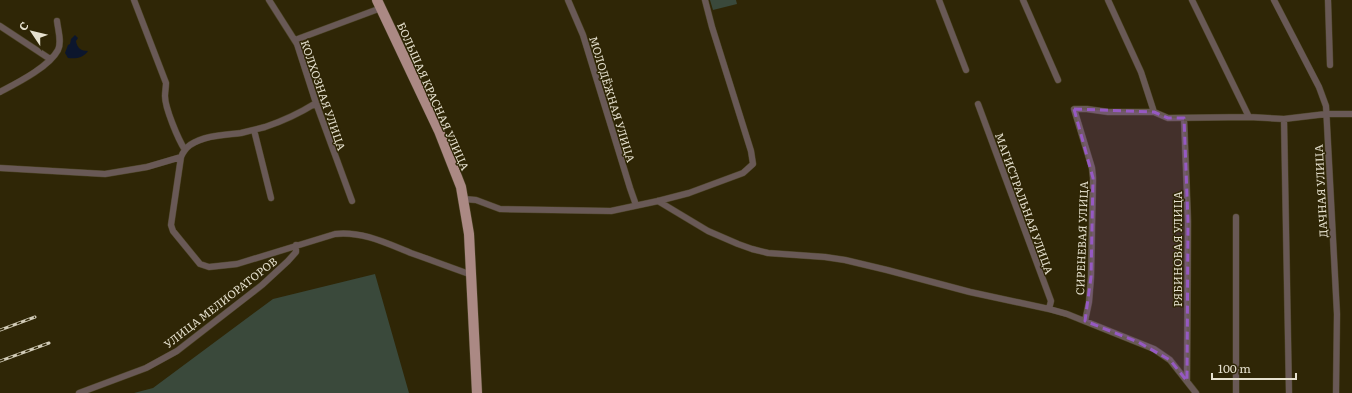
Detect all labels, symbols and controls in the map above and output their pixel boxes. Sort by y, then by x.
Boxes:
north arrow [12,12,52,52]
text: С [14,18,32,33]
street label: БОЛЬШАЯ КРАСНАЯ УЛИЦА [394,19,474,173]
street label: МОЛОДЁЖНАЯ УЛИЦА [586,34,640,164]
street label: КОЛХОЗНАЯ УЛИЦА [298,38,350,152]
street label: МАГИСТРАЛЬНАЯ УЛИЦА [992,130,1058,276]
street label: ДАЧНАЯ УЛИЦА [1310,144,1330,238]
street label: СИРЕНЕВАЯ УЛИЦА [1071,181,1091,295]
street label: РЯБИНОВАЯ УЛИЦА [1169,191,1185,307]
street label: УЛИЦА МЕЛИОРАТОРОВ [160,253,280,351]
scale bar [1212,355,1296,381]
text: 100 m [1218,359,1251,377]

